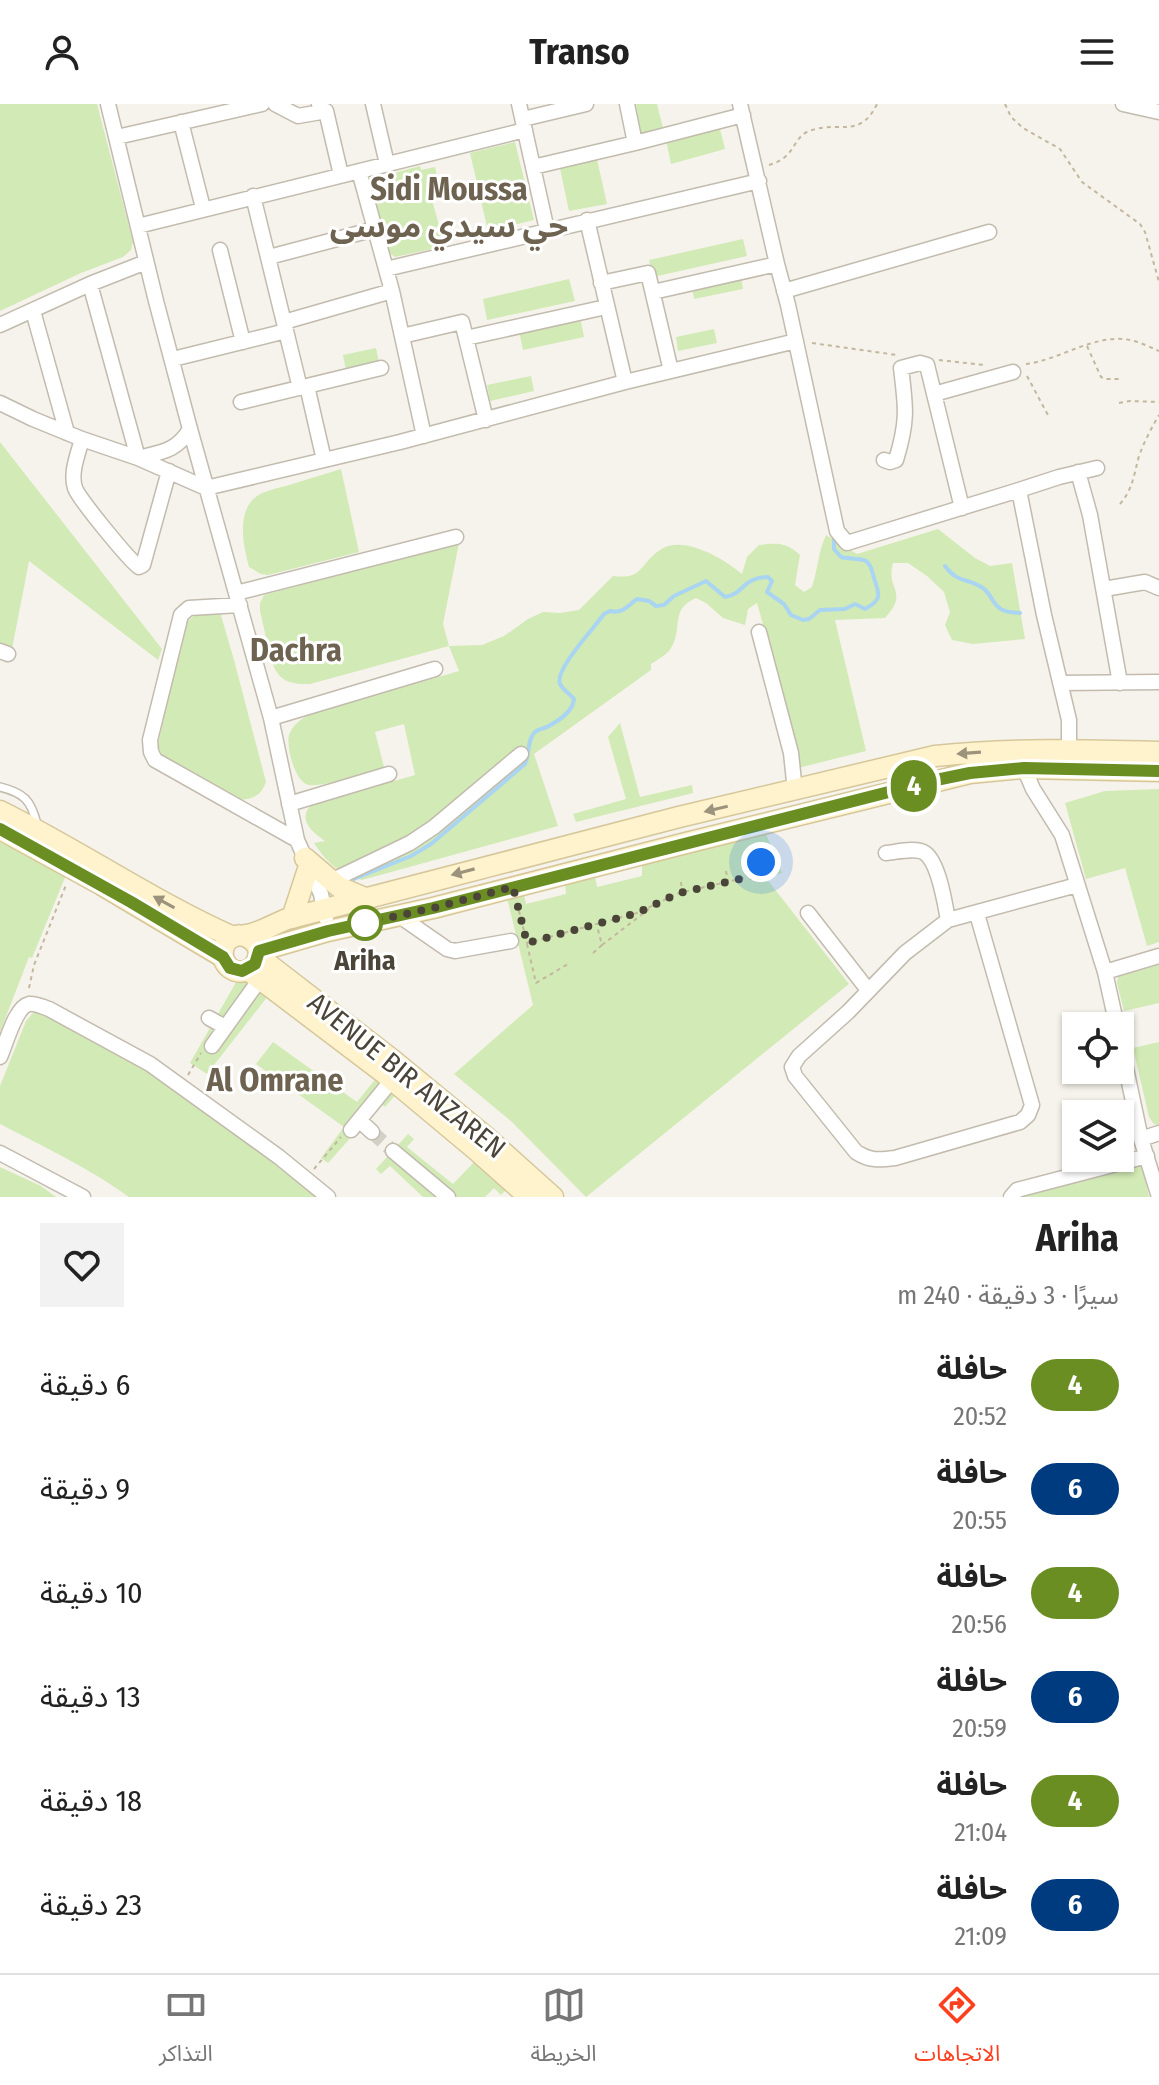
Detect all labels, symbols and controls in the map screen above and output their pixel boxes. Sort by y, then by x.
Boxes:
icon: person [40,30,84,74]
text: Transo [529,30,630,74]
icon: menu [1075,30,1119,74]
district label: Sidi Moussa حي سيدي موسى [330,170,568,251]
district label: Dachra [250,631,342,669]
one-way arrow [956,747,981,760]
line badge: 4 [888,760,940,812]
text: 4 [907,769,921,802]
one-way arrow [703,803,728,816]
your location [741,842,781,882]
one-way arrow [451,867,476,879]
one-way arrow [152,895,175,909]
marker: Ariha [348,906,382,940]
place label: Ariha [333,944,396,977]
street label: AVENUE BIR ANZAREN [301,986,512,1165]
map controls [1062,1012,1134,1172]
button: locate [1062,1012,1134,1084]
district label: Al Omrane [205,1061,344,1099]
button: layers [1062,1100,1134,1172]
text: Ariha [1036,1215,1119,1261]
button: heart [40,1223,124,1307]
text: سيرًا · 3 دقيقة · 240 m [897,1280,1119,1311]
text: حافلة [936,1351,1007,1387]
text: 6 دقيقة [40,1367,130,1403]
text: 4 [1068,1368,1082,1401]
text: 20:52 [953,1401,1007,1432]
text: حافلة [936,1455,1007,1491]
text: 9 دقيقة [40,1471,130,1507]
text: 6 [1068,1472,1082,1505]
text: 20:55 [953,1505,1007,1536]
text: حافلة [936,1559,1007,1595]
text: 10 دقيقة [40,1575,143,1611]
text: 4 [1068,1576,1082,1609]
text: 20:56 [952,1609,1007,1640]
text: حافلة [936,1663,1007,1699]
text: 13 دقيقة [40,1679,141,1715]
text: 6 [1068,1680,1082,1713]
text: 20:59 [952,1713,1007,1744]
text: حافلة [936,1767,1007,1803]
text: 18 دقيقة [40,1783,142,1819]
text: 4 [1068,1784,1082,1817]
text: 21:04 [954,1817,1007,1848]
text: حافلة [936,1871,1007,1907]
text: 23 دقيقة [40,1887,142,1923]
text: 6 [1068,1888,1082,1921]
text: 21:09 [954,1921,1007,1952]
tab: التذاكر [159,1983,213,2077]
tab: الخريطة [531,1983,596,2077]
tab: الاتجاهات [914,1983,1000,2077]

